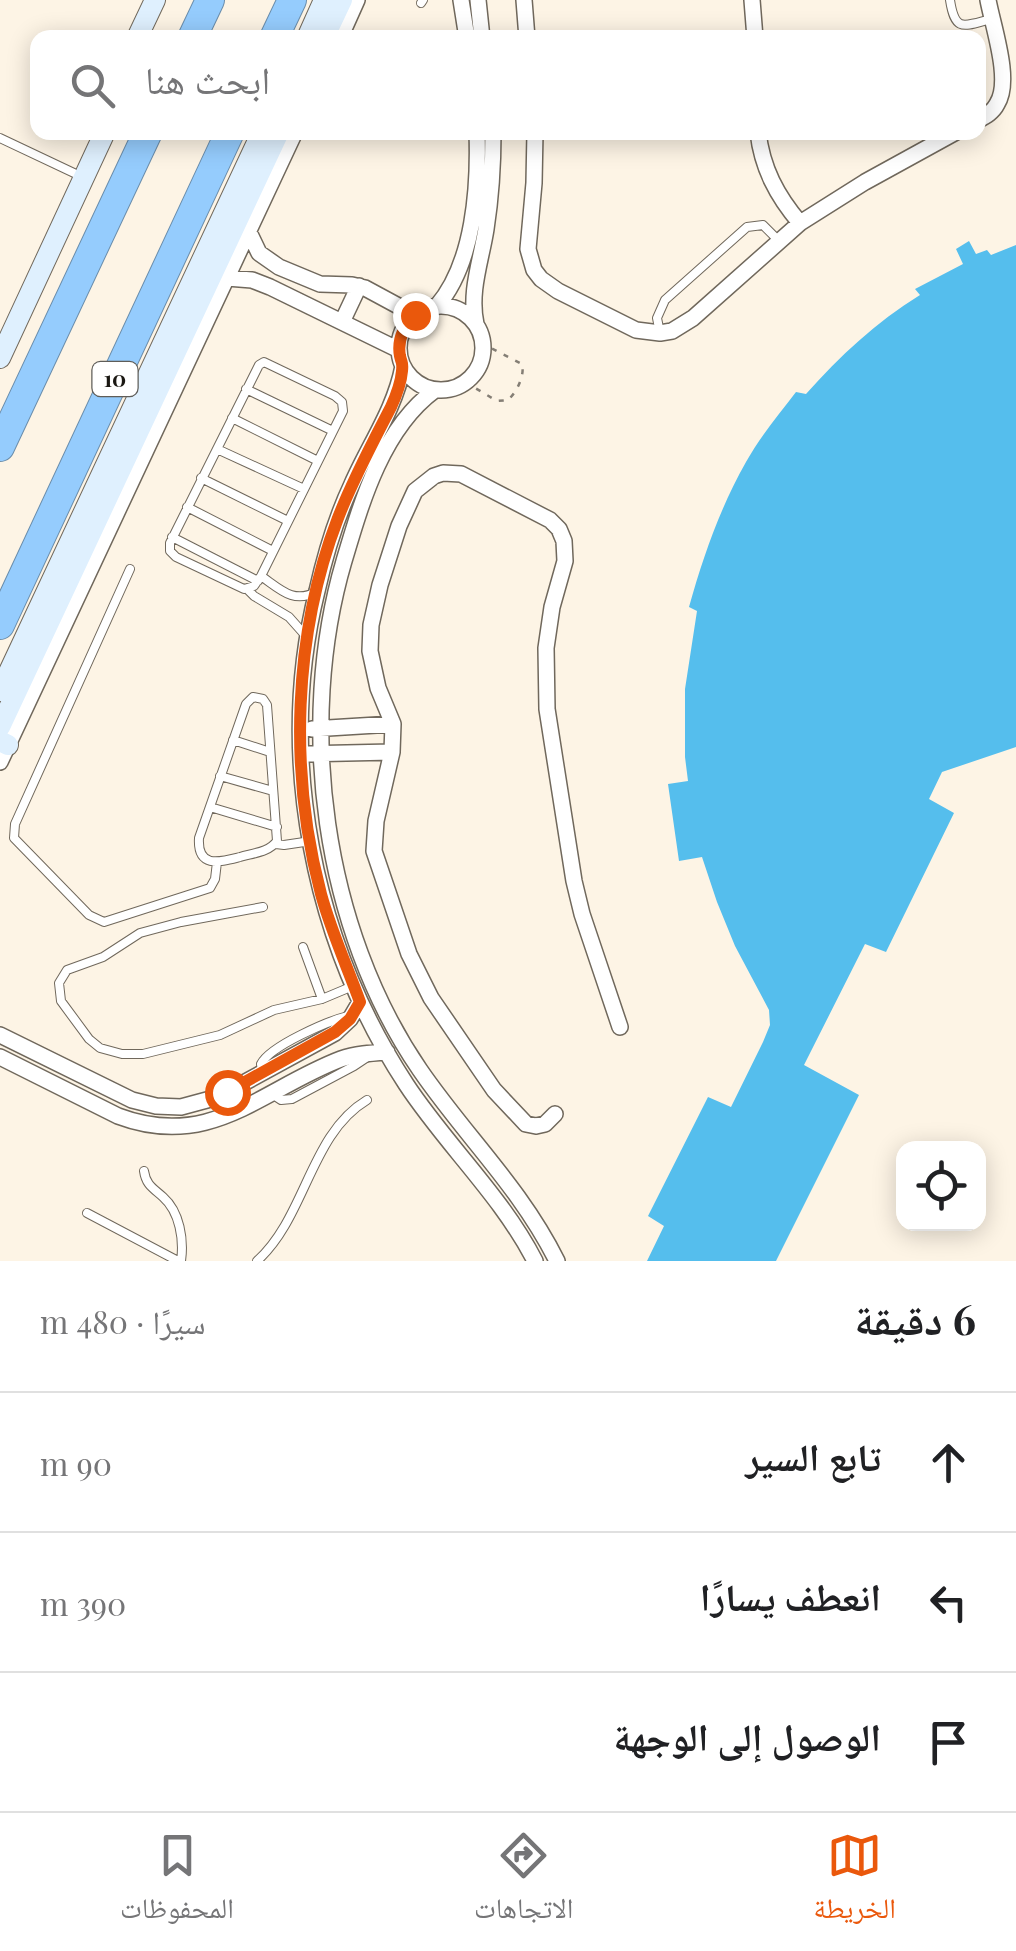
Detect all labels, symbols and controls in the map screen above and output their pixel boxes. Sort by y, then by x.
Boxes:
search box [30,30,986,140]
text: ابحث هنا [145,53,270,104]
icon: search [65,58,120,113]
route end [393,293,439,339]
road number: 10 [92,362,138,396]
route start [205,1070,251,1116]
map controls [896,1141,986,1231]
button: locate [896,1141,986,1231]
text: 6 دقيقة [854,1290,976,1346]
text: سيرًا · 480 m [40,1299,206,1342]
text: تابع السير [745,1430,881,1481]
icon: ahead [921,1435,976,1490]
text: 90 m [40,1441,112,1484]
text: انعطف يسارًا [700,1570,881,1621]
icon: left [921,1575,976,1630]
text: 390 m [40,1581,126,1624]
text: الوصول إلى الوجهة [613,1710,881,1761]
icon: arrive [921,1715,976,1770]
tab: المحفوظات [120,1828,234,1936]
tab: الاتجاهات [474,1828,573,1936]
tab: الخريطة [814,1828,896,1936]

